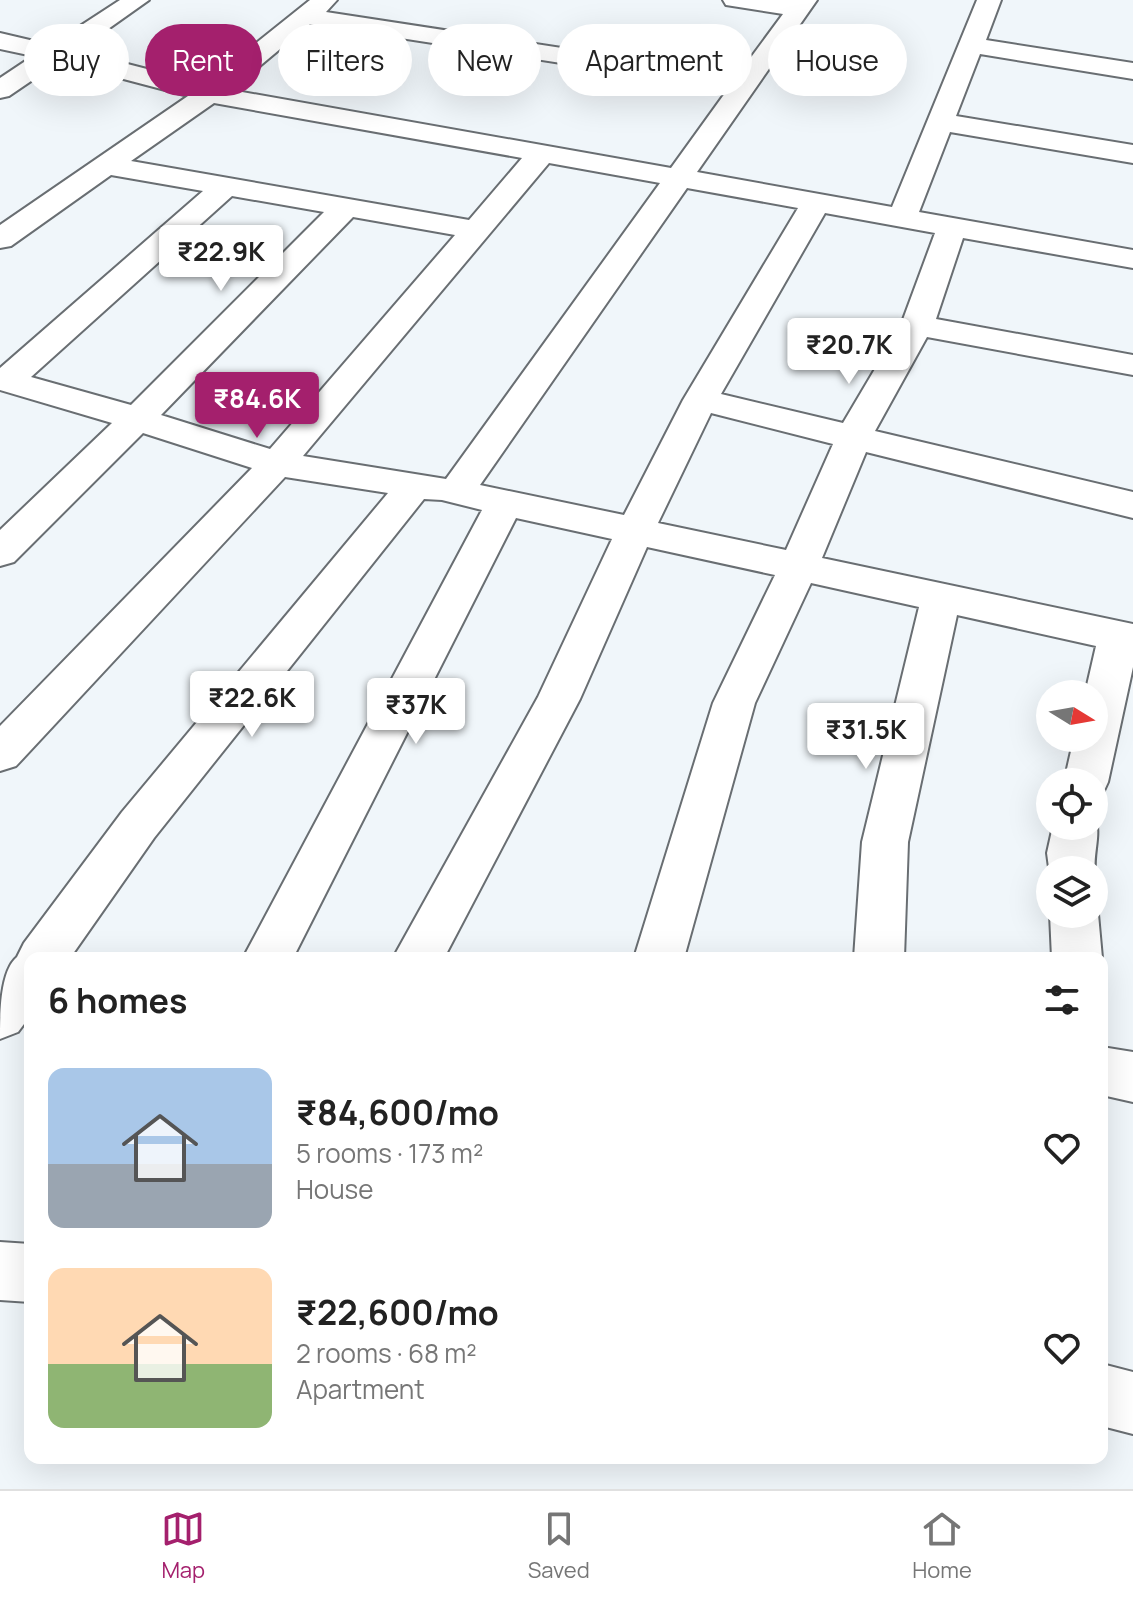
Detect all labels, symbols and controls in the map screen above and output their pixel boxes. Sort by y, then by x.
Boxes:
chip: Buy [24,24,129,96]
chip: Rent [145,24,262,96]
chip: Filters [278,24,412,96]
chip: New [428,24,541,96]
chip: Apartment [557,24,752,96]
chip: House [768,24,907,96]
pin: ₹22.9K [156,225,286,293]
text: ₹22.9K [177,233,265,269]
pin: ₹20.7K [784,318,914,386]
text: ₹20.7K [805,326,893,362]
pin: ₹84.6K [192,372,322,440]
text: ₹84.6K [213,380,301,416]
pin: ₹22.6K [187,671,317,739]
pin: ₹37K [369,678,463,746]
text: ₹22.6K [208,679,296,715]
north arrow [1036,680,1108,752]
map controls [1036,680,1108,928]
text: ₹37K [385,686,447,722]
pin: ₹31.5K [801,703,931,771]
text: ₹31.5K [825,711,907,747]
button: locate [1036,768,1108,840]
button: layers [1036,856,1108,928]
text: 6 homes [48,977,187,1023]
icon: filters [1040,978,1084,1022]
text: ₹84,600/mo [296,1089,499,1135]
icon: home [112,1100,208,1196]
icon: heart [1040,1126,1084,1170]
text: 5 rooms · 173 m² [296,1135,483,1171]
text: House [296,1171,373,1207]
text: ₹22,600/mo [296,1289,499,1335]
icon: home [112,1300,208,1396]
icon: heart [1040,1326,1084,1370]
text: 2 rooms · 68 m² [296,1335,477,1371]
text: Apartment [296,1371,425,1407]
tab: Map [161,1507,205,1585]
tab: Saved [528,1507,590,1585]
tab: Home [912,1507,972,1585]

